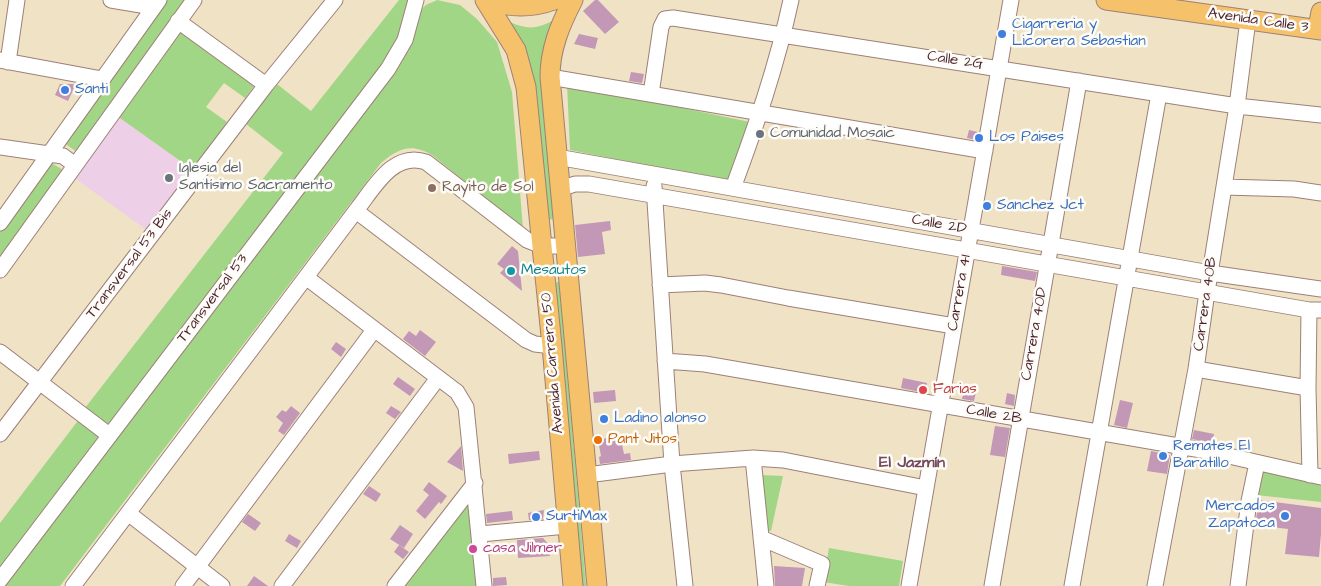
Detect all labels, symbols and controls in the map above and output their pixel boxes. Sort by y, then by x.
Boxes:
street label: Avenida Calle 3 [1207,5,1309,37]
place label: Cigarreria y Licorera Sebastian [1012,16,1146,51]
marker: Cigarreria y Licorera Sebastian [996,28,1008,40]
street label: Calle 2G [926,48,984,74]
place label: Santi [75,81,108,99]
marker: Santi [59,84,71,96]
place label: Comunidad Mosaic [770,125,895,143]
marker: Comunidad Mosaic [754,128,766,140]
place label: Los Paises [989,129,1064,147]
marker: Los Paises [973,132,985,144]
place label: Iglesia del Santísimo Sacramento [179,160,332,195]
marker: Iglesia del Santísimo Sacramento [163,172,175,184]
place label: Rayito de Sol [442,179,534,197]
marker: Rayito de Sol [426,182,438,194]
place label: Sanchez Jct [997,197,1084,215]
marker: Sanchez Jct [981,200,993,212]
street label: Transversal 53 Bis [83,206,177,322]
street label: Calle 2D [910,211,968,239]
street label: Transversal 53 [174,251,252,347]
street label: Carrera 41 [944,254,976,332]
street label: Carrera 40B [1190,256,1222,352]
place label: Mesautos [521,262,586,280]
marker: Mesautos [505,265,517,277]
street label: Carrera 40D [1018,286,1052,382]
street label: Avenida Carrera 50 [538,292,568,434]
place label: Farias [933,381,977,399]
marker: Farias [917,384,929,396]
street label: Calle 2B [965,401,1023,429]
place label: Ladino alonso [614,410,706,428]
marker: Ladino alonso [598,413,610,425]
place label: Pant Jitos [608,431,677,449]
marker: Pant Jitos [592,434,604,446]
place label: Remates El Baratillo [1173,438,1250,473]
marker: Remates El Baratillo [1157,450,1169,462]
district label: El Jazmín [879,454,945,474]
place label: Mercados Zapatoca [1205,498,1275,533]
place label: SurtiMax [546,508,607,526]
marker: Mercados Zapatoca [1279,510,1291,522]
marker: SurtiMax [530,511,542,523]
place label: casa Jilmer [483,540,562,558]
marker: casa Jilmer [467,543,479,555]

